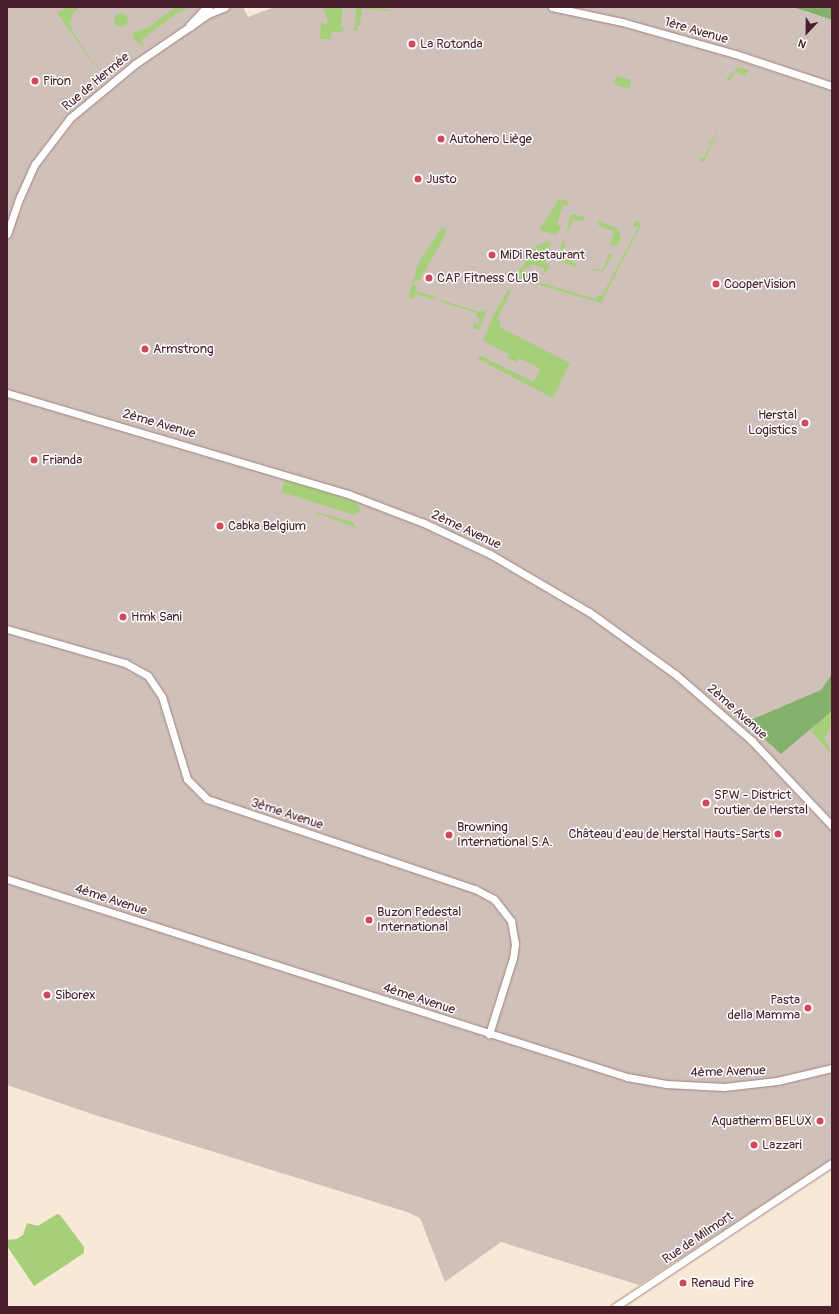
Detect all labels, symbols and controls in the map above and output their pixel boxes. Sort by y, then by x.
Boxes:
north arrow [787,12,827,52]
street label: 1ère Avenue [662,14,730,48]
place label: La Rotonda [420,36,483,52]
text: N [796,36,808,51]
marker: La Rotonda [407,39,417,49]
street label: Rue de Hermée [59,49,133,115]
place label: Piron [43,73,71,89]
marker: Piron [30,76,40,86]
place label: Autohero Liège [449,131,532,147]
marker: Autohero Liège [436,134,446,144]
place label: Justo [426,171,457,187]
marker: Justo [413,174,423,184]
place label: MiDi Restaurant [500,247,585,263]
marker: MiDi Restaurant [487,250,497,260]
place label: CAP Fitness CLUB [437,270,538,286]
marker: CAP Fitness CLUB [424,273,434,283]
place label: CooperVision [724,276,796,292]
marker: CooperVision [711,279,721,289]
place label: Armstrong [153,341,214,357]
marker: Armstrong [140,344,150,354]
street label: 2ème Avenue [121,406,197,442]
place label: Herstal Logistics [748,408,797,439]
marker: Herstal Logistics [800,418,810,428]
place label: Frianda [42,452,82,468]
marker: Frianda [29,455,39,465]
street label: 2ème Avenue [429,507,503,553]
place label: Cabka Belgium [228,518,306,534]
marker: Cabka Belgium [215,521,225,531]
place label: Hmk Sani [131,609,182,625]
marker: Hmk Sani [118,612,128,622]
street label: 2ème Avenue [704,681,770,743]
place label: SPW - District routier de Herstal [714,788,808,819]
street label: 3ème Avenue [249,795,325,833]
marker: SPW - District routier de Herstal [701,798,711,808]
place label: Browning International S.A. [457,820,553,851]
place label: Château d'eau de Herstal Hauts-Sarts [569,826,770,842]
marker: Château d'eau de Herstal Hauts-Sarts [773,829,783,839]
marker: Browning International S.A. [444,830,454,840]
street label: 4ème Avenue [73,881,149,919]
place label: Buzon Pedestal International [377,905,461,936]
marker: Buzon Pedestal International [364,915,374,925]
street label: 4ème Avenue [381,980,457,1018]
place label: Siborex [55,987,96,1003]
marker: Siborex [42,990,52,1000]
place label: Pasta della Mamma [727,993,800,1024]
marker: Pasta della Mamma [803,1003,813,1013]
street label: 4ème Avenue [690,1063,766,1081]
place label: Aquatherm BELUX [711,1113,812,1129]
marker: Aquatherm BELUX [815,1116,825,1126]
place label: Lazzari [762,1137,802,1153]
marker: Lazzari [749,1140,759,1150]
street label: Rue de Milmort [660,1209,736,1267]
place label: Renaud Pire [691,1275,754,1291]
marker: Renaud Pire [678,1278,688,1288]

